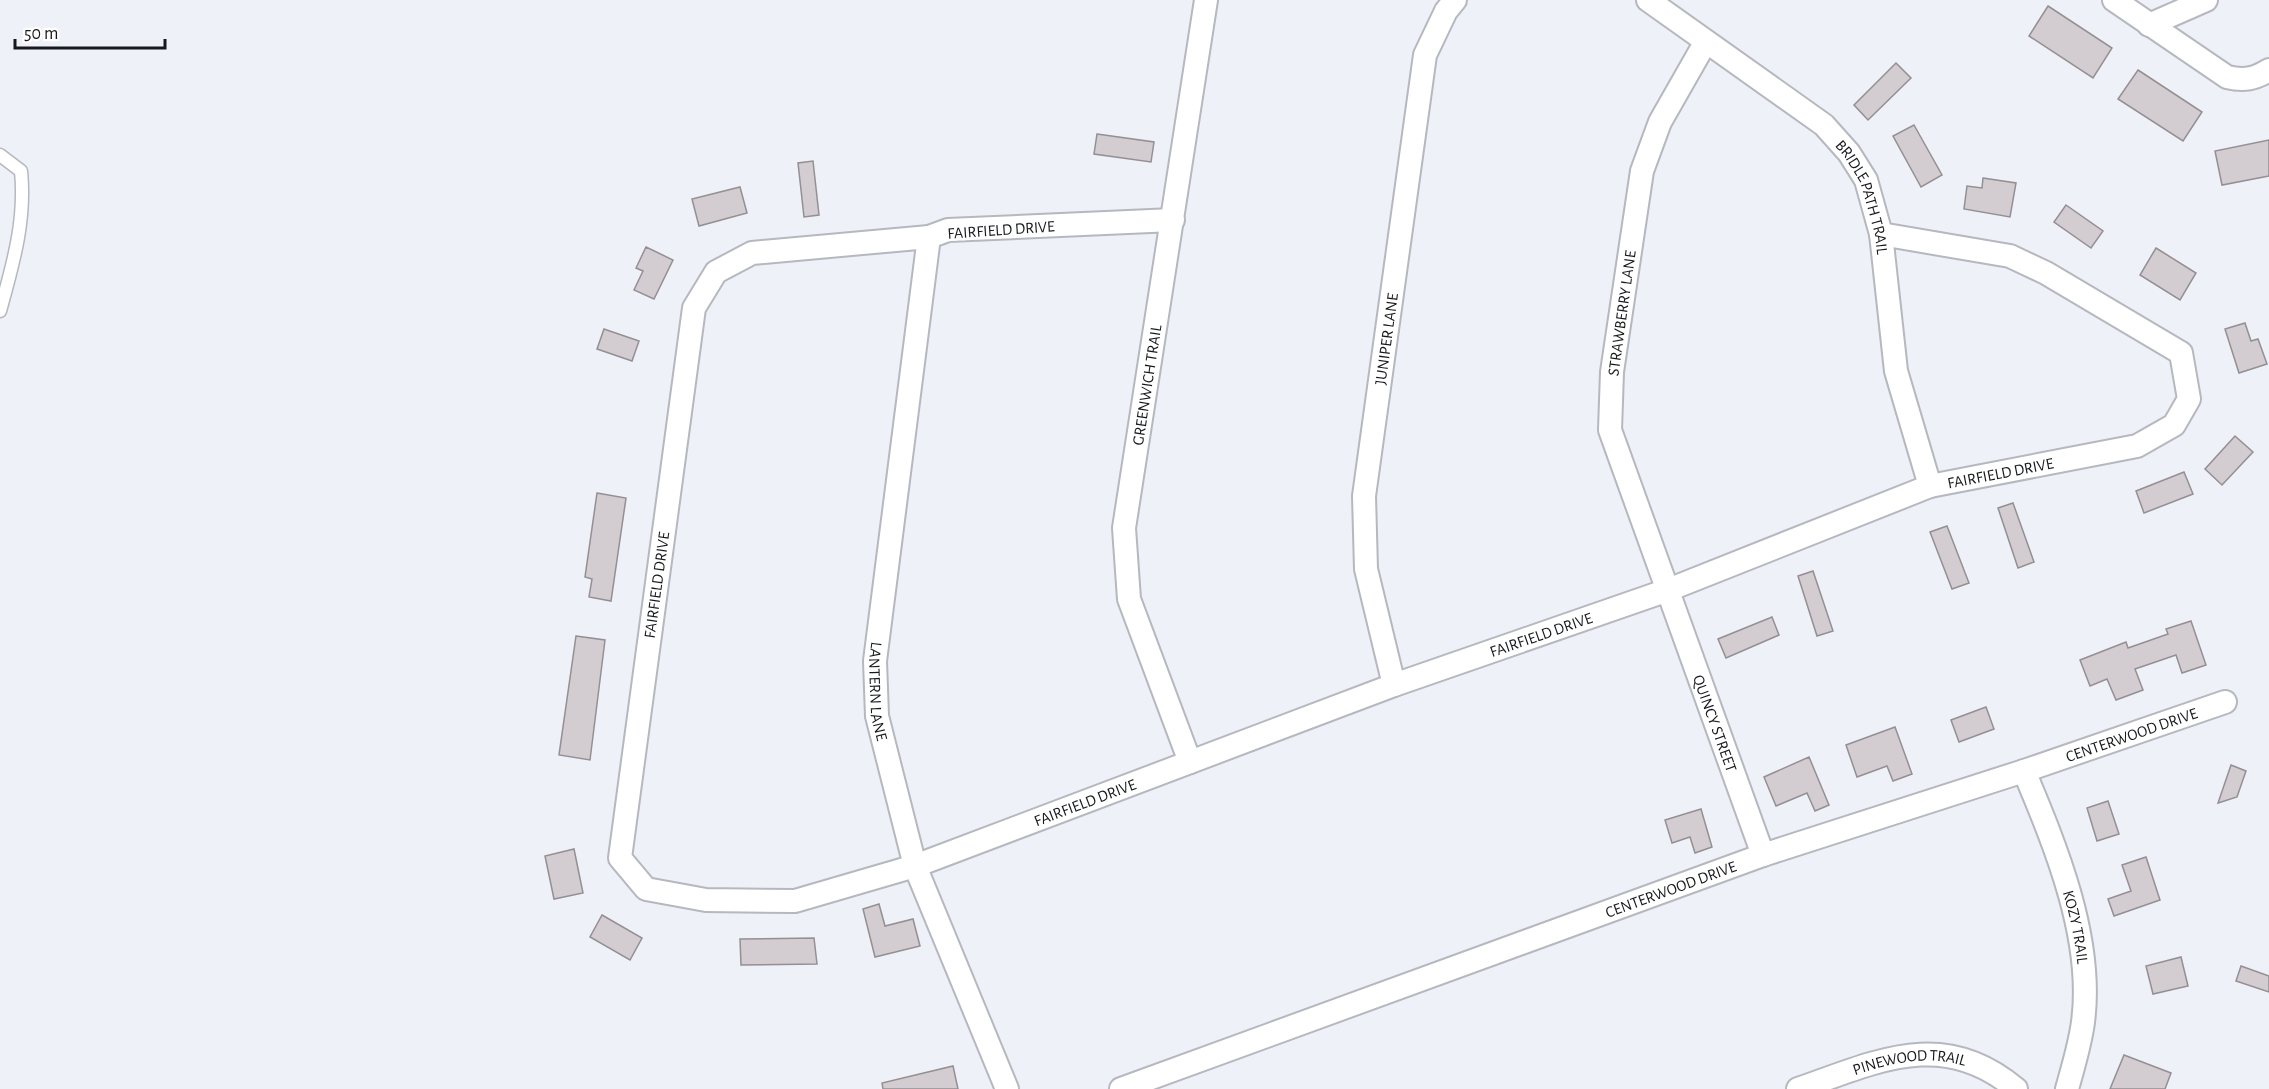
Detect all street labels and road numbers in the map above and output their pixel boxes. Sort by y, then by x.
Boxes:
street label: BRIDLE PATH TRAIL [1832,137,1890,256]
street label: FAIRFIELD DRIVE [947,218,1056,242]
street label: STRAWBERRY LANE [1605,249,1639,377]
street label: JUNIPER LANE [1372,292,1401,386]
street label: GREENWICH TRAIL [1130,323,1165,446]
street label: FAIRFIELD DRIVE [1946,455,2055,491]
street label: FAIRFIELD DRIVE [642,531,672,639]
street label: FAIRFIELD DRIVE [1488,610,1595,660]
street label: LANTERN LANE [866,641,890,743]
street label: QUINCY STREET [1689,673,1739,774]
street label: CENTERWOOD DRIVE [2064,705,2200,765]
street label: FAIRFIELD DRIVE [1032,776,1139,829]
street label: CENTERWOOD DRIVE [1603,858,1739,921]
street label: KOZY TRAIL [2060,888,2091,965]
street label: PINEWOOD TRAIL [1851,1047,1968,1078]

